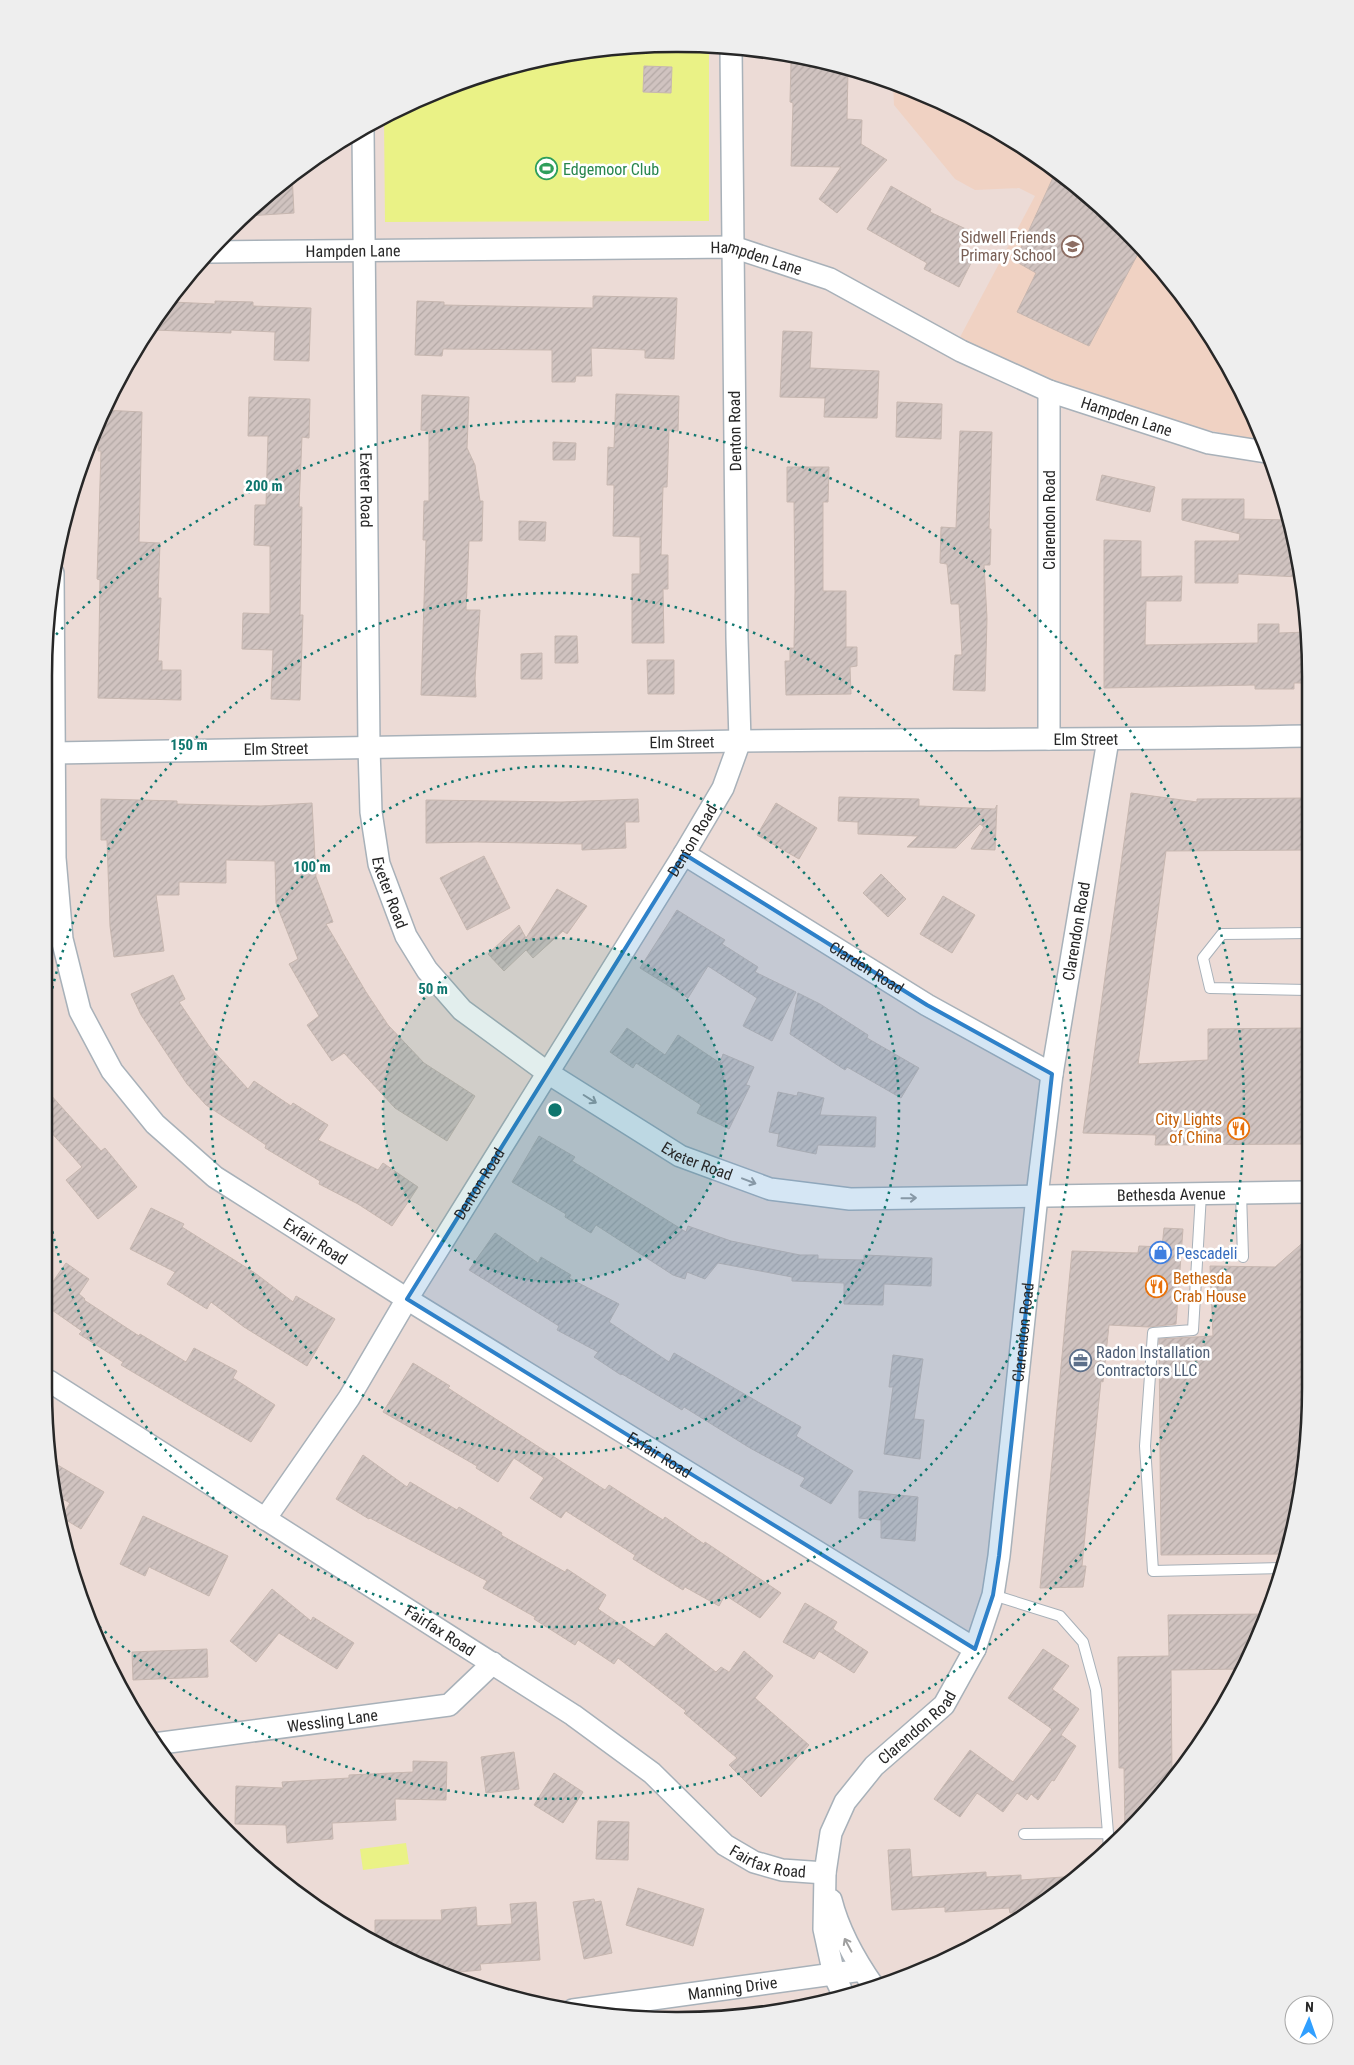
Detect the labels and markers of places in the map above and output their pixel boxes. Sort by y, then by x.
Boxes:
sports icon: Edgemoor Club [535,157,559,181]
place label: Edgemoor Club [563,160,659,179]
place label: Sidwell Friends Primary School [960,228,1056,265]
school or university icon: Sidwell Friends Primary School [1060,234,1084,258]
centre of rings [546,1101,564,1119]
place label: City Lights of China [1155,1110,1222,1147]
restaurant icon: City Lights of China [1226,1116,1250,1140]
shop icon: Pescadeli [1148,1241,1172,1265]
place label: Pescadeli [1176,1244,1237,1263]
place label: Bethesda Crab House [1173,1269,1246,1306]
restaurant icon: Bethesda Crab House [1145,1275,1169,1299]
place label: Radon Installation Contractors LLC [1096,1343,1210,1380]
office icon: Radon Installation Contractors LLC [1068,1349,1092,1373]

